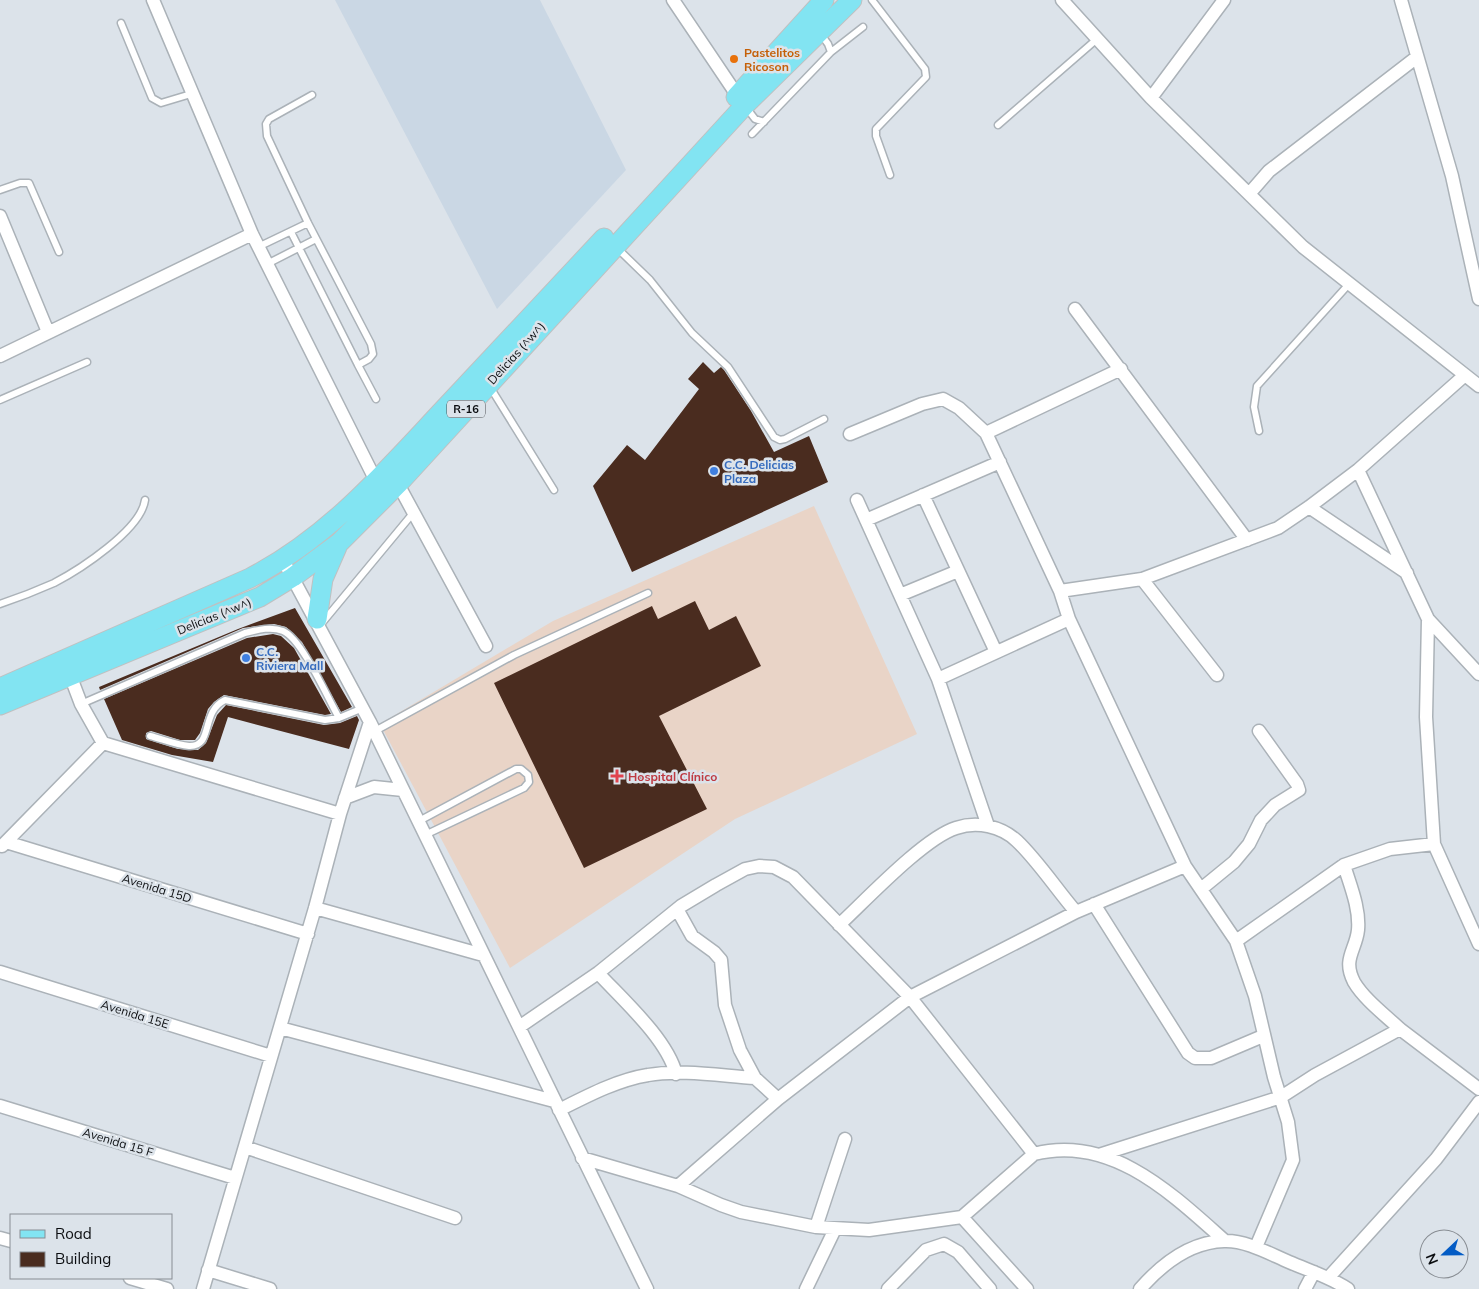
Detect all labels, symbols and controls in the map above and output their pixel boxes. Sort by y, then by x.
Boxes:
place label: Pastelitos Ricoson [744,45,800,74]
marker: Pastelitos Ricoson [728,53,740,65]
street label: Delicias (^w^) [484,319,548,387]
road number: R-16 [447,400,485,418]
place label: C.C. Delicias Plaza [724,457,794,486]
marker: C.C. Delicias Plaza [708,465,720,477]
street label: Delicias (^w^) [175,594,253,638]
place label: C.C. Riviera Mall [256,644,323,673]
marker: C.C. Riviera Mall [240,652,252,664]
marker: Hospital Clínico [610,769,624,783]
place label: Hospital Clínico [628,769,717,784]
street label: Avenida 15D [120,870,194,906]
street label: Avenida 15E [99,997,171,1031]
street label: Avenida 15 F [81,1124,155,1160]
legend [10,1214,172,1279]
text: Road [55,1224,92,1243]
north arrow [1419,1229,1469,1279]
text: Building [55,1249,111,1268]
text: N [1422,1251,1442,1267]

